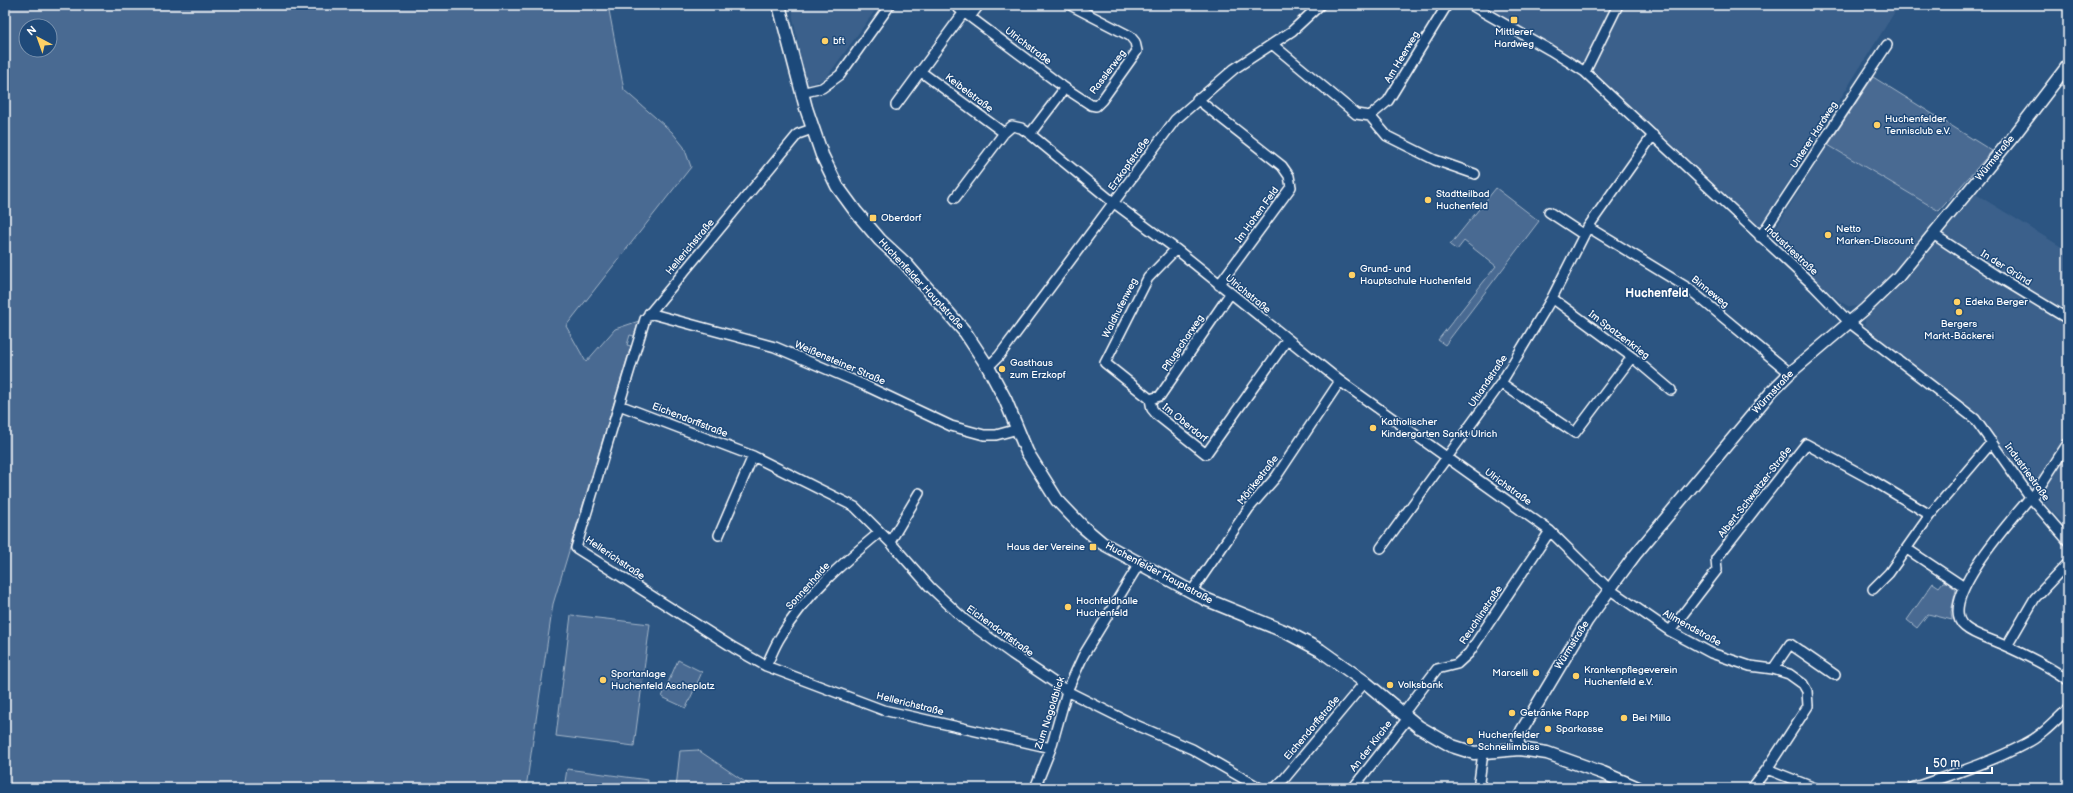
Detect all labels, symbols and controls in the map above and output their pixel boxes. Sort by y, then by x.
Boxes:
marker: Mittlerer Hardweg [1509,15,1519,25]
north arrow [18,18,58,58]
text: N [24,23,39,38]
street label: Ulrichstraße [1002,25,1054,67]
place label: Mittlerer Hardweg [1494,26,1534,50]
street label: Am Heerweg [1382,29,1422,85]
place label: bft [833,35,845,47]
marker: bft [820,36,830,46]
street label: Rasslerweg [1087,47,1129,97]
street label: Keibelstraße [943,71,995,115]
street label: Unterer Hardweg [1788,99,1840,171]
place label: Huchenfelder Tennisclub e.V. [1885,113,1950,137]
marker: Huchenfelder Tennisclub e.V. [1872,120,1882,130]
street label: Würmstraße [1973,133,2017,183]
street label: Erzkopfstraße [1106,135,1152,193]
street label: Im Hohen Feld [1233,184,1282,245]
place label: Stadtteilbad Huchenfeld [1436,188,1490,212]
marker: Stadtteilbad Huchenfeld [1423,195,1433,205]
place label: Oberdorf [881,212,922,224]
marker: Oberdorf [868,213,878,223]
street label: Hellerichstraße [663,217,717,277]
street label: Industriestraße [1762,222,1820,278]
place label: Netto Marken-Discount [1836,223,1914,247]
marker: Netto Marken-Discount [1823,230,1833,240]
street label: Huchenfelder Hauptstraße [876,236,966,332]
street label: In der Gründ [1978,248,2034,288]
place label: Grund- und Hauptschule Huchenfeld [1360,263,1471,287]
marker: Grund- und Hauptschule Huchenfeld [1347,270,1357,280]
street label: Ulrichstraße [1223,272,1273,316]
street label: Binneweg [1689,273,1731,311]
street label: Waldhufenweg [1100,276,1140,340]
district label: Huchenfeld [1625,286,1689,301]
place label: Edeka Berger [1965,296,2028,308]
marker: Edeka Berger [1952,297,1962,307]
marker: Bergers Markt-Bäckerei [1954,307,1964,317]
street label: Im Spatzenkrieg [1586,308,1652,362]
street label: Pflugscharweg [1160,312,1206,374]
place label: Bergers Markt-Bäckerei [1924,318,1994,342]
street label: Weißensteiner Straße [793,338,887,388]
street label: Uhlandstraße [1466,352,1510,409]
place label: Gasthaus zum Erzkopf [1010,357,1066,381]
marker: Gasthaus zum Erzkopf [997,364,1007,374]
street label: Würmstraße [1750,368,1796,416]
street label: Eichendorffstraße [650,400,730,440]
street label: Im Oberdorf [1160,401,1210,445]
place label: Katholischer Kindergarten Sankt Ulrich [1381,416,1498,440]
marker: Katholischer Kindergarten Sankt Ulrich [1368,423,1378,433]
street label: Industriestraße [2002,441,2052,503]
street label: Albert-Schweitzer-Straße [1716,444,1794,540]
street label: Mörikestraße [1235,453,1281,507]
street label: Ulrichstraße [1482,466,1534,508]
street label: Hellerichstraße [583,534,647,582]
street label: Huchenfelder Hauptstraße [1103,540,1215,606]
place label: Haus der Vereine [1007,541,1085,553]
marker: Haus der Vereine [1088,542,1098,552]
street label: Sonnenhalde [784,560,832,612]
street label: Reuchlinstraße [1457,583,1505,647]
place label: Hochfeldhalle Huchenfeld [1076,595,1138,619]
marker: Hochfeldhalle Huchenfeld [1063,602,1073,612]
street label: Eichendorffstraße [964,603,1036,659]
street label: Allmendstraße [1661,607,1723,649]
street label: Würmstraße [1552,618,1592,671]
place label: Krankenpflegeverein Huchenfeld e.V. [1584,664,1678,688]
place label: Marcelli [1492,667,1528,679]
place label: Sportanlage Huchenfeld Ascheplatz [611,668,715,692]
marker: Marcelli [1531,668,1541,678]
marker: Krankenpflegeverein Huchenfeld e.V. [1571,671,1581,681]
marker: Sportanlage Huchenfeld Ascheplatz [598,675,608,685]
street label: Zum Nagoldblick [1032,675,1067,752]
place label: Volksbank [1398,679,1443,691]
marker: Volksbank [1385,680,1395,690]
street label: Hellerichstraße [875,690,945,718]
street label: Eichendorffstraße [1282,693,1342,763]
place label: Getränke Rapp [1520,707,1589,719]
marker: Getränke Rapp [1507,708,1517,718]
place label: Bei Milla [1632,712,1671,724]
marker: Bei Milla [1619,713,1629,723]
street label: An der Kirche [1347,718,1395,774]
place label: Sparkasse [1556,723,1603,735]
marker: Sparkasse [1543,724,1553,734]
place label: Huchenfelder Schnellimbiss [1478,729,1540,753]
marker: Huchenfelder Schnellimbiss [1465,736,1475,746]
scale bar [1927,749,1992,775]
text: 50 m [1933,756,1960,771]

